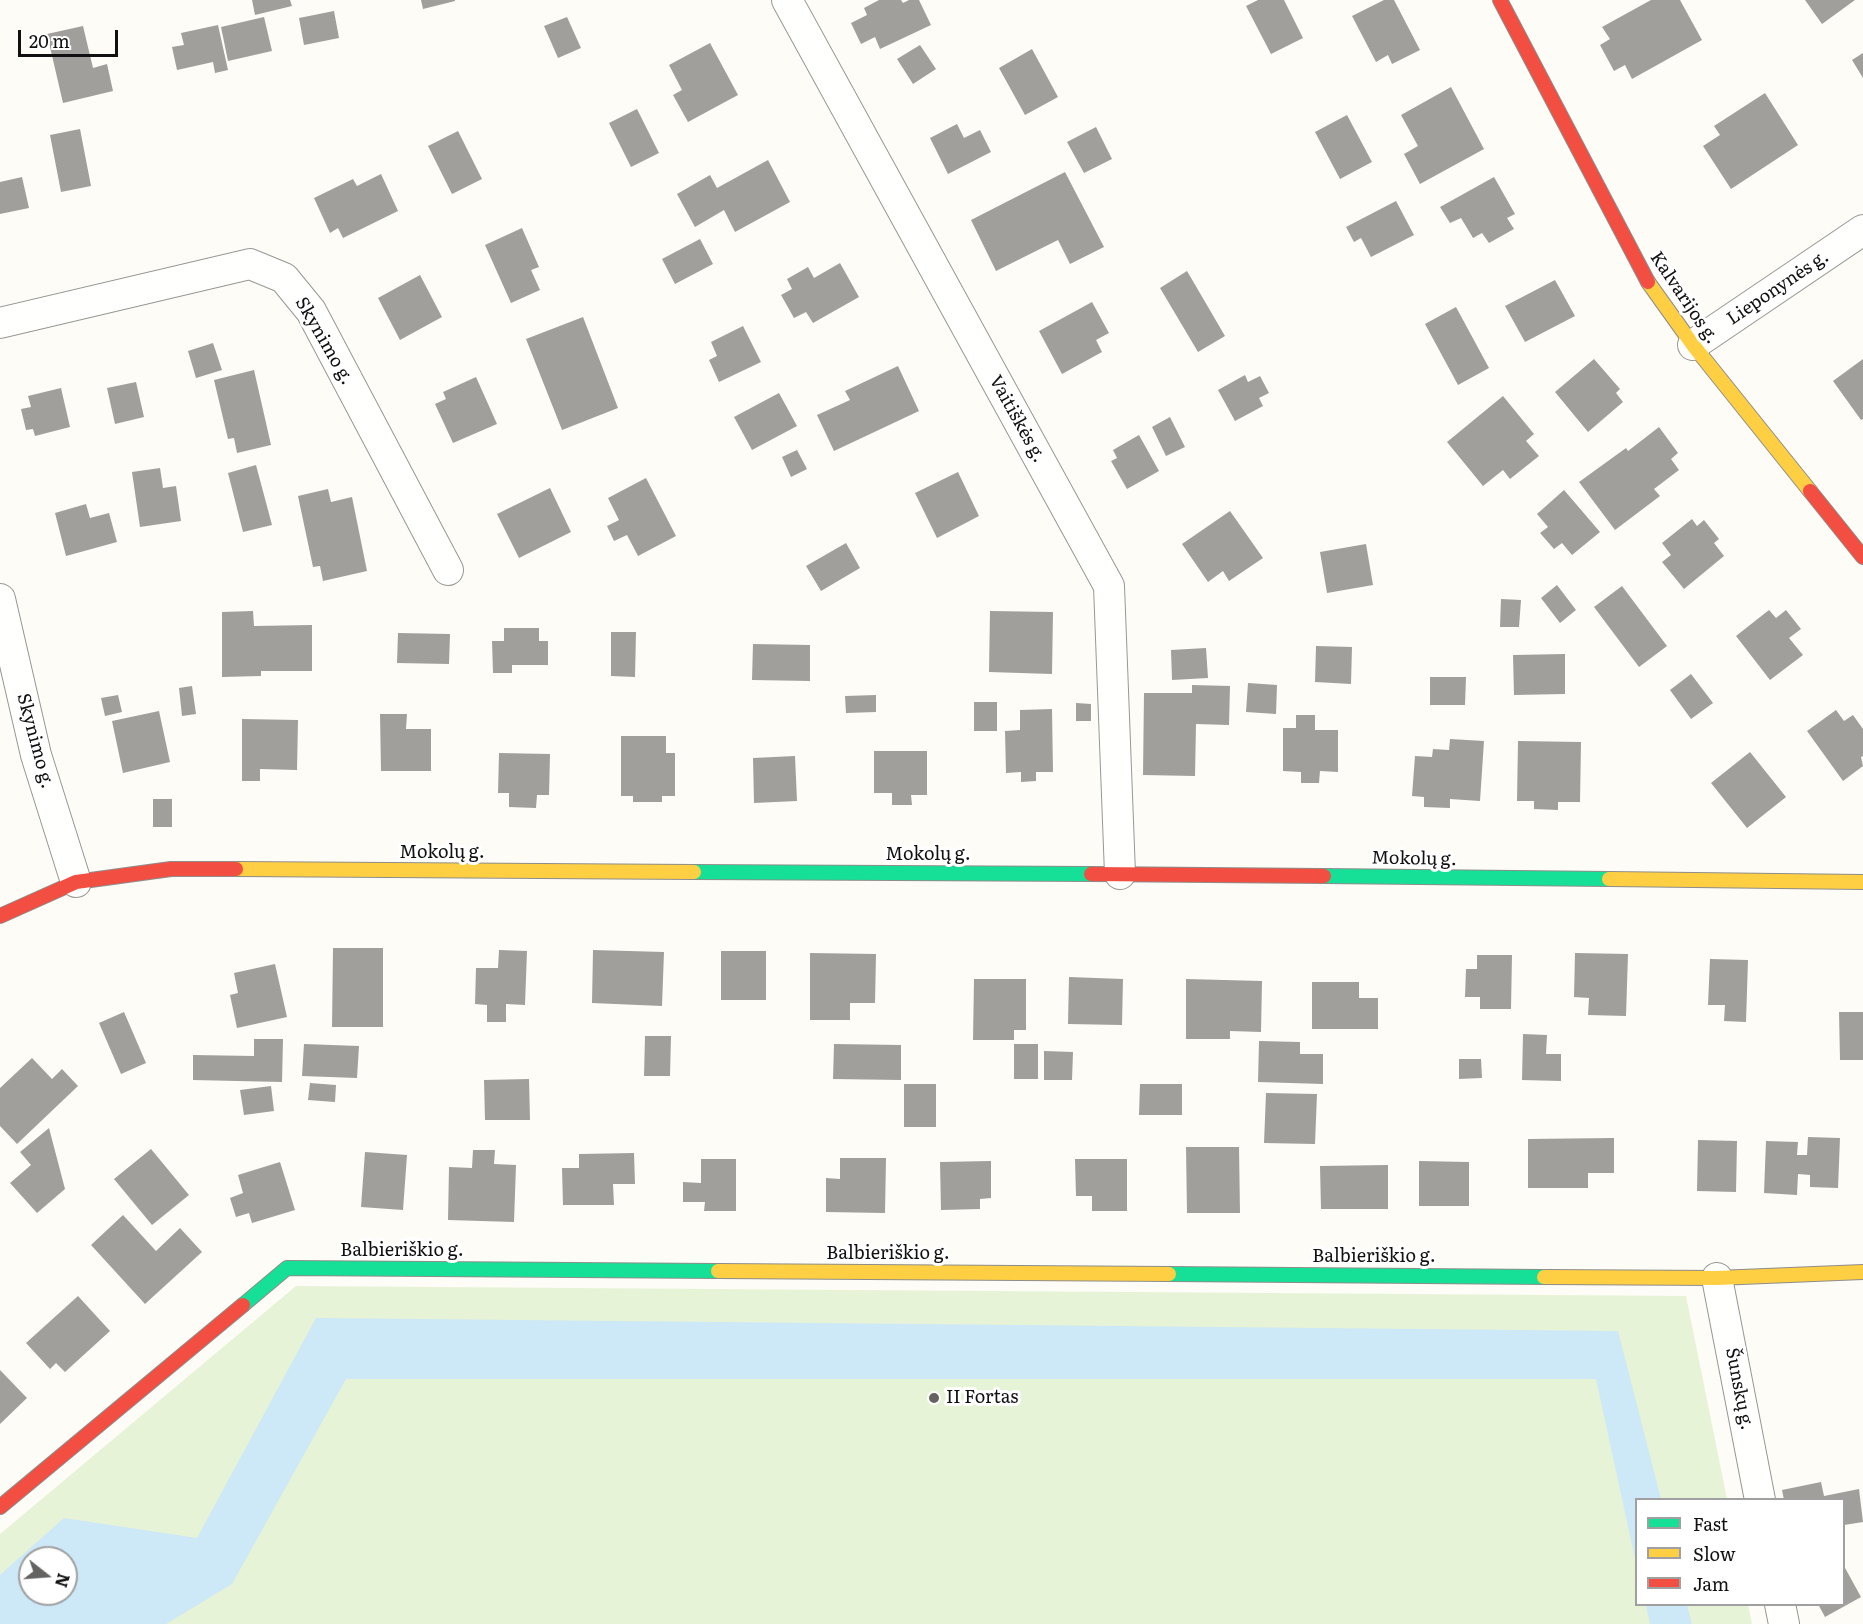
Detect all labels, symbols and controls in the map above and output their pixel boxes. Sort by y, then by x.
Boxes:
scale bar [21,18,122,56]
text: 20 m [29,27,70,54]
street label: Lieponynės g. [1723,246,1833,330]
street label: Kalvarijos g. [1645,248,1723,348]
street label: Skynimo g. [290,293,358,389]
street label: Vaitiškės g. [984,372,1050,466]
street label: Skynimo g. [12,691,58,791]
street label: Mokolų g. [399,842,485,864]
street label: Mokolų g. [885,844,971,866]
street label: Mokolų g. [1371,847,1457,871]
street label: Balbieriškio g. [340,1240,464,1262]
street label: Balbieriškio g. [826,1243,950,1265]
street label: Balbieriškio g. [1312,1246,1436,1268]
street label: Šunskų g. [1720,1346,1758,1432]
place label: II Fortas [946,1387,1018,1409]
marker: II Fortas [927,1391,941,1405]
legend [1635,1498,1845,1606]
text: Fast [1693,1510,1728,1537]
text: Slow [1693,1540,1735,1567]
north arrow [18,1546,78,1606]
text: Jam [1693,1570,1729,1597]
text: N [50,1571,77,1591]

